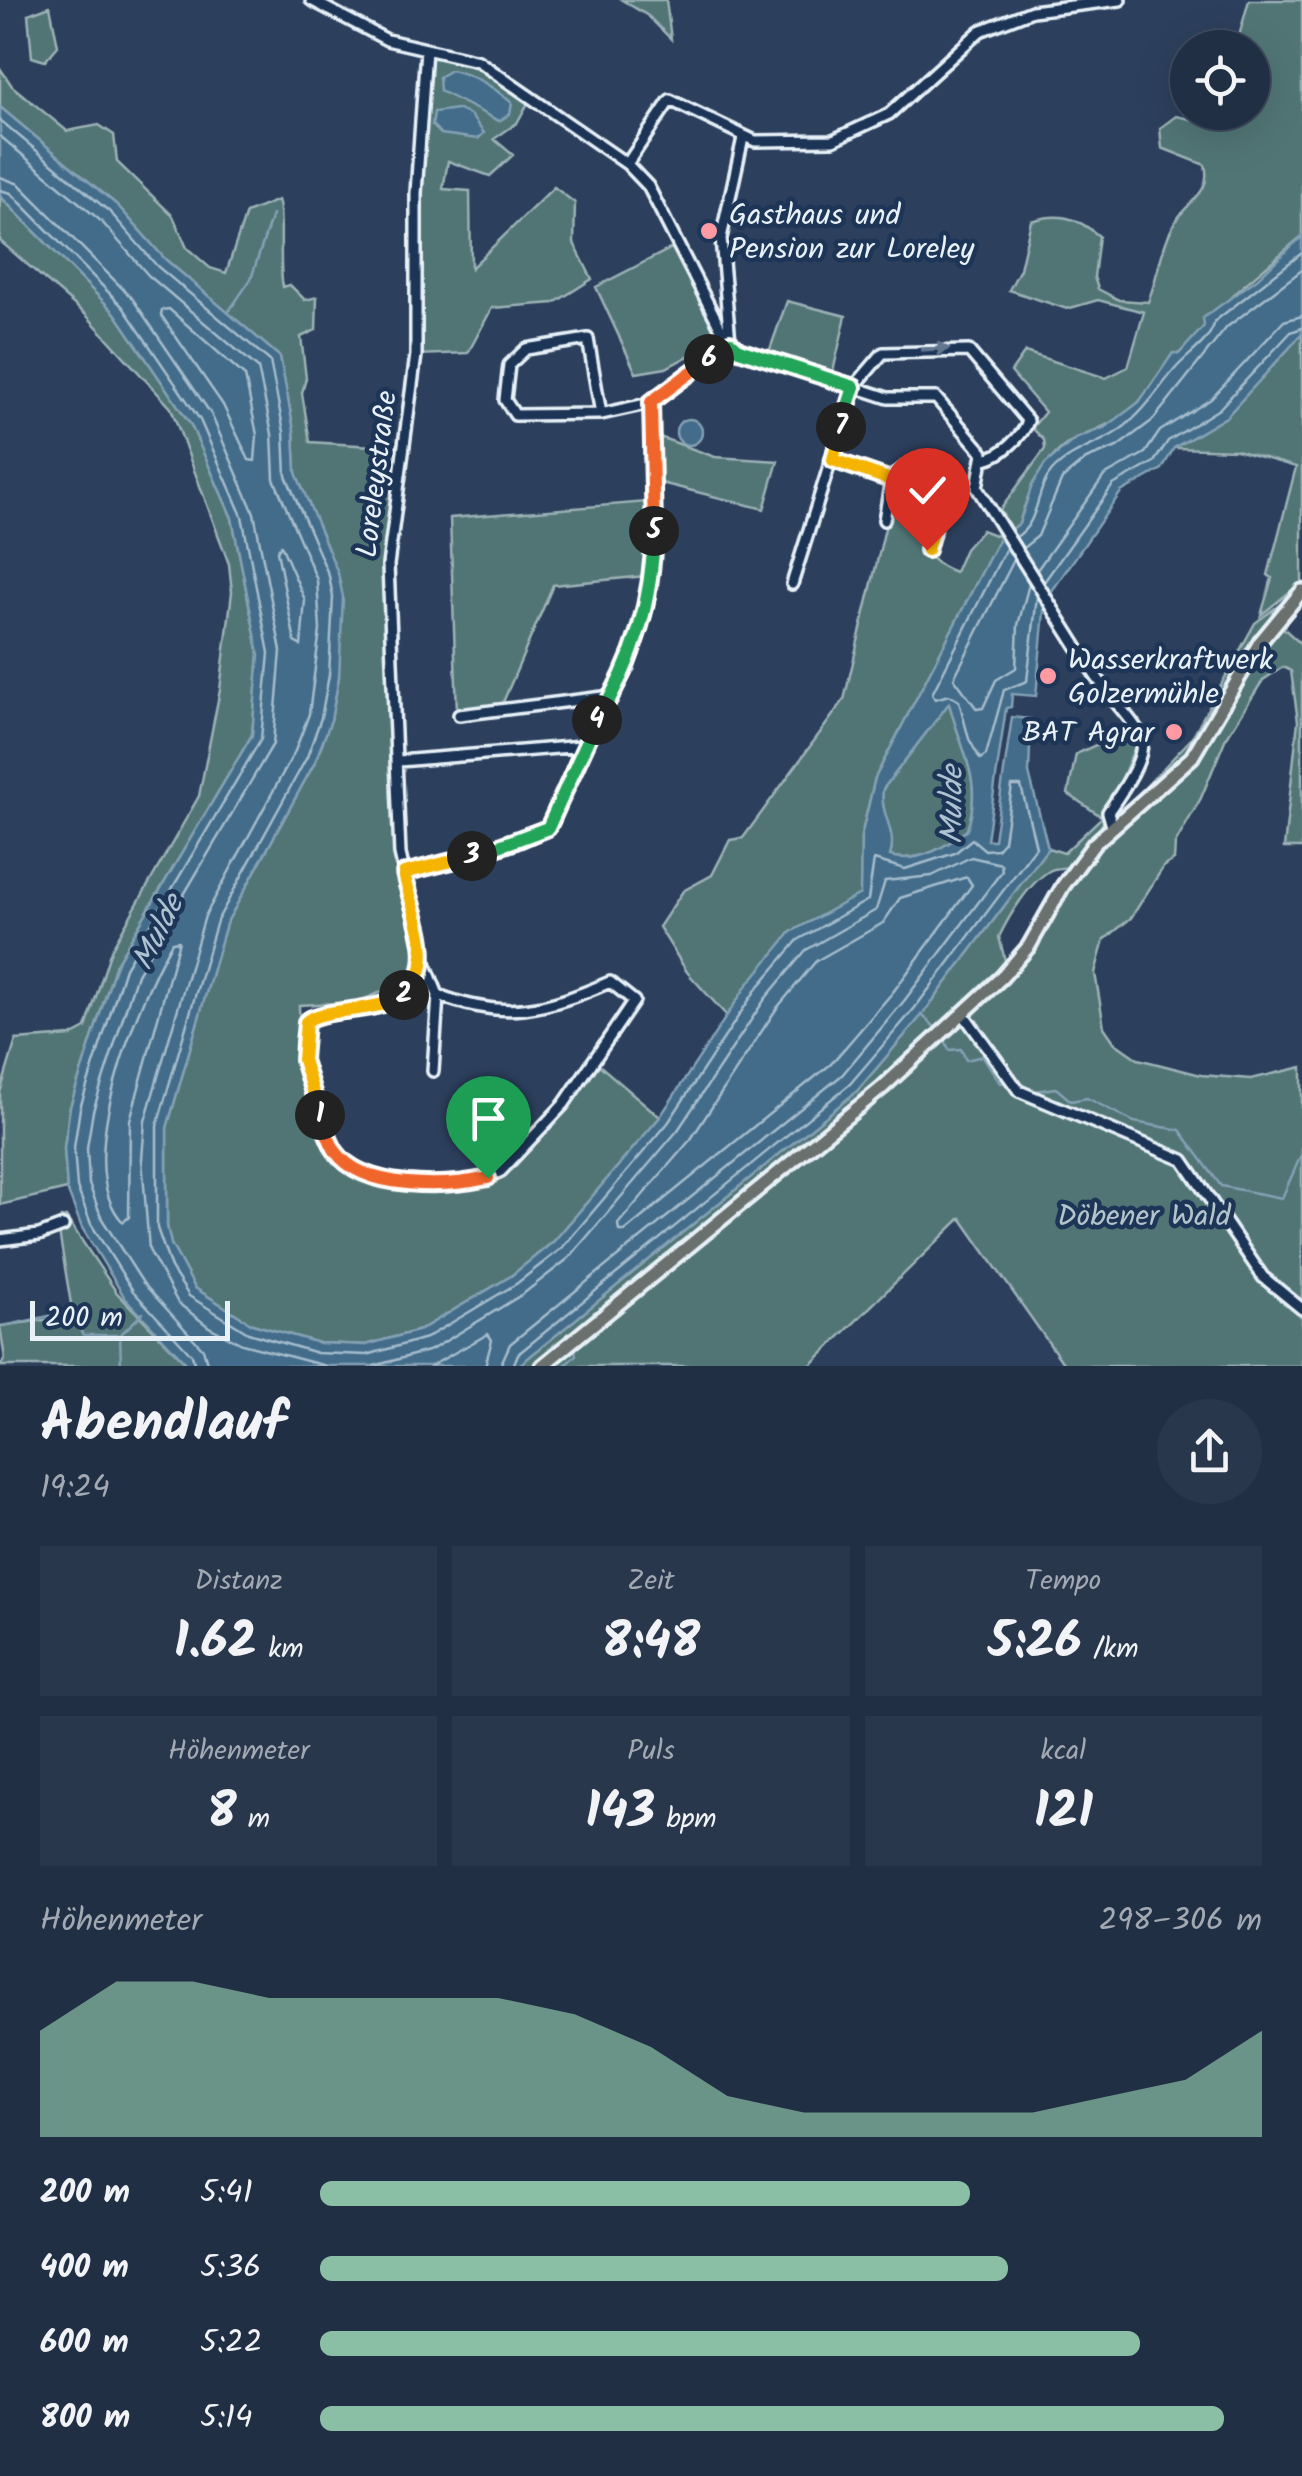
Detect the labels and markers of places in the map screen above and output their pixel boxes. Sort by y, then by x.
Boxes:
place label: Gasthaus und Pension zur Loreley [729,192,975,274]
marker: Gasthaus und Pension zur Loreley [698,220,720,242]
pin: 6 [684,334,734,384]
pin: 7 [816,402,866,452]
pin [885,448,970,551]
pin: 5 [629,506,679,556]
place label: Wasserkraftwerk Golzermühle [1068,637,1274,719]
marker: Wasserkraftwerk Golzermühle [1037,665,1059,687]
pin: 4 [572,695,622,745]
place label: BAT Agrar [1022,710,1156,758]
marker: BAT Agrar [1163,721,1185,743]
pin: 3 [447,831,497,881]
pin: 2 [379,970,429,1020]
pin [446,1076,531,1179]
pin: 1 [295,1090,345,1140]

